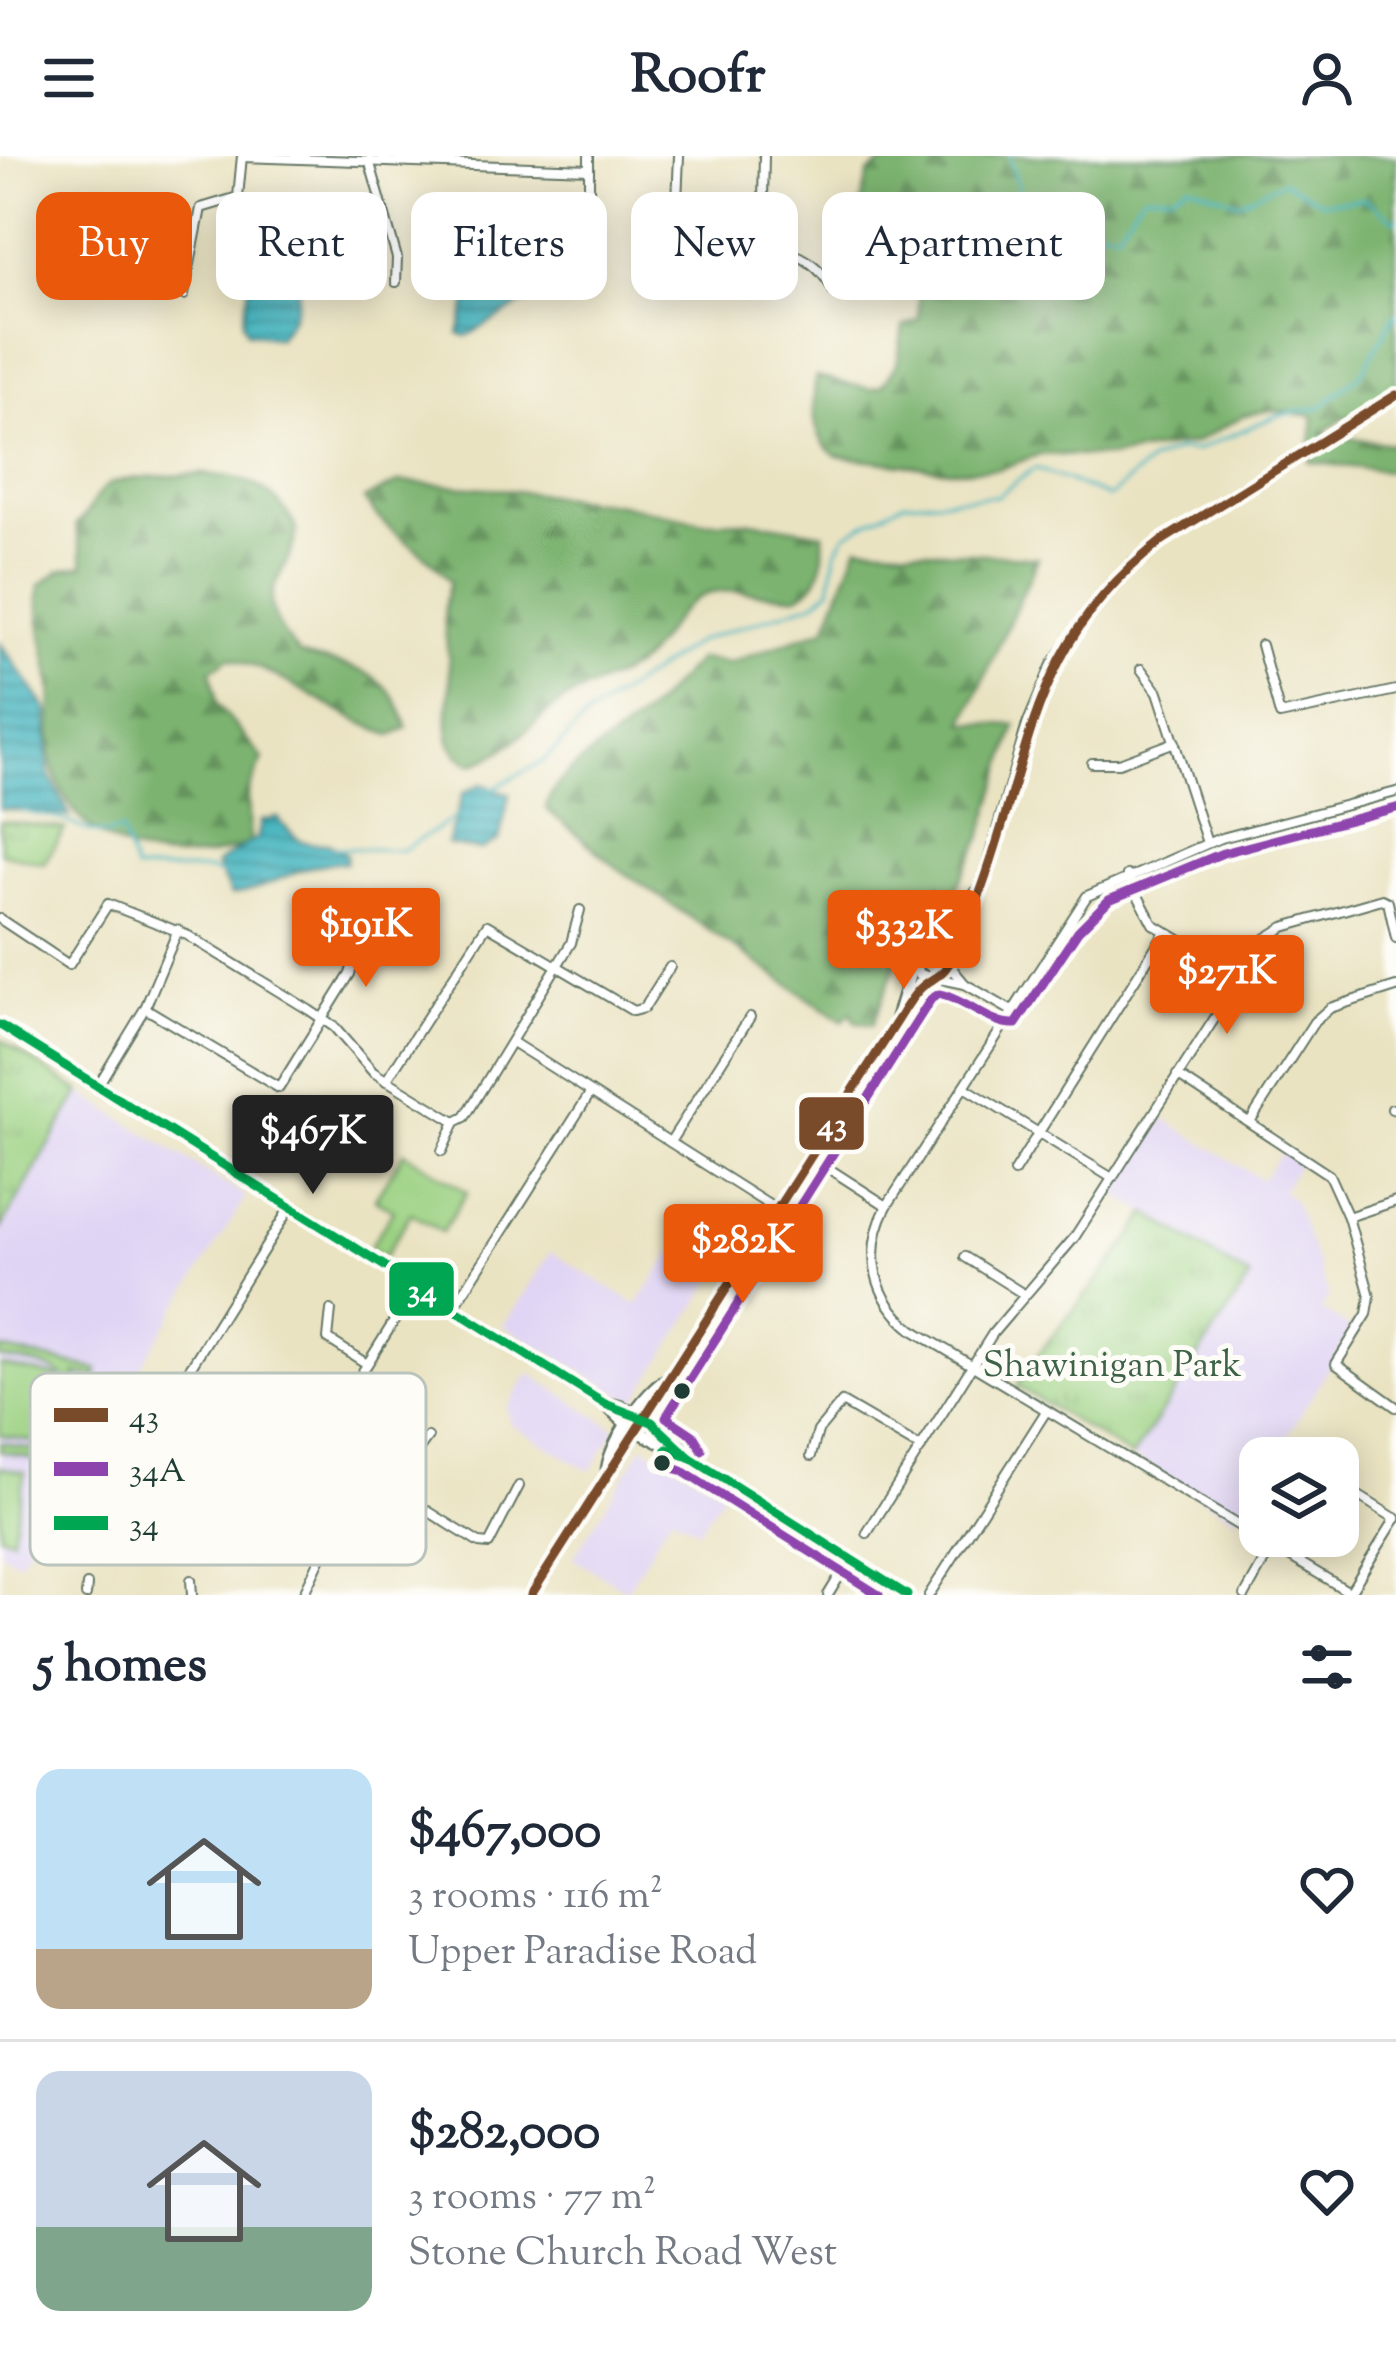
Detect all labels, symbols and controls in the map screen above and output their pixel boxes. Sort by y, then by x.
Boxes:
text: Roofr [630,39,766,117]
icon: menu [36,45,102,111]
icon: person [1294,45,1360,111]
chip: Buy [36,192,192,300]
chip: Rent [216,192,387,300]
chip: Filters [411,192,607,300]
chip: New [631,192,798,300]
chip: Apartment [822,192,1105,300]
pin: $191K [282,888,450,990]
pin: $332K [820,890,988,992]
text: $191K [319,899,413,955]
text: $332K [855,901,953,957]
pin: $271K [1143,935,1311,1037]
text: $271K [1177,946,1277,1002]
pin: $467K [229,1095,397,1197]
line badge: 43 [797,1095,866,1152]
text: 43 [816,1103,847,1151]
text: $467K [259,1106,367,1162]
pin: $282K [659,1204,827,1306]
text: $282K [691,1215,795,1271]
line badge: 34 [387,1260,456,1318]
text: 34 [407,1269,437,1317]
park label: Shawinigan Park [982,1341,1242,1393]
legend [30,1373,426,1565]
unlabelled marker [671,1380,693,1402]
text: 43 [129,1395,159,1443]
map controls [1239,1437,1359,1557]
button: layers [1239,1437,1359,1557]
text: 34A [129,1449,186,1497]
unlabelled marker [651,1452,673,1474]
text: 34 [129,1503,159,1551]
text: 5 homes [36,1631,207,1704]
icon: filters [1294,1634,1360,1700]
text: $467,000 [408,1797,601,1870]
icon: home [132,1817,276,1961]
icon: heart [1294,1856,1360,1922]
text: 3 rooms · 116 m² [408,1870,663,1926]
text: Upper Paradise Road [408,1926,757,1982]
text: $282,000 [408,2098,600,2171]
icon: home [132,2119,276,2263]
icon: heart [1294,2158,1360,2224]
text: 3 rooms · 77 m² [408,2171,656,2227]
text: Stone Church Road West [408,2227,837,2283]

